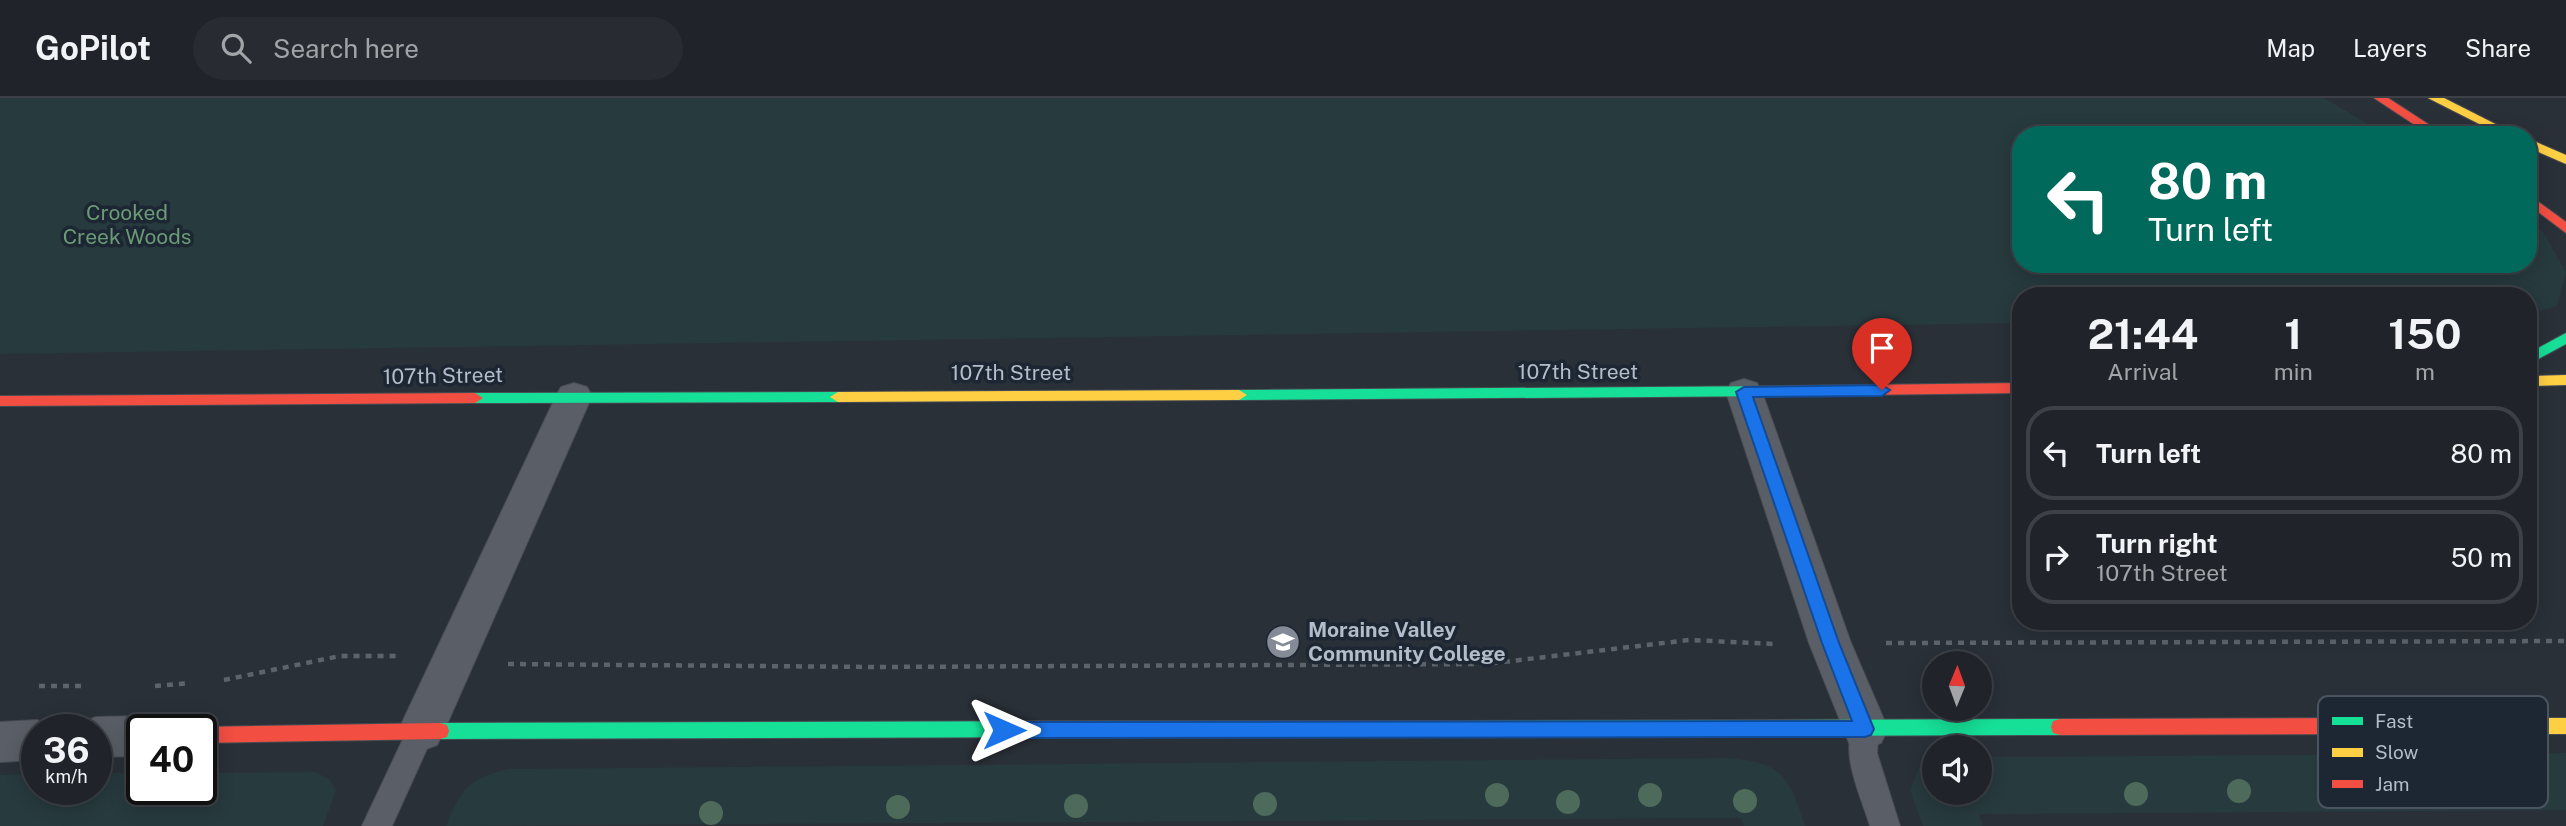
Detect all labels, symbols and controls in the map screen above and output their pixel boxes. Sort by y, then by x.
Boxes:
search box [193,17,683,80]
text: GoPilot [35,29,151,67]
icon: search [217,29,255,67]
text: Search here [273,33,419,64]
text: Map [2266,34,2315,62]
text: Layers [2353,34,2427,62]
text: Share [2465,34,2531,62]
text: 80 m [2148,152,2267,210]
icon: left [2033,154,2124,245]
park label: Crooked Creek Woods [63,200,191,249]
text: Turn left [2148,211,2273,248]
text: 21:44 [2087,309,2198,358]
text: 1 [2284,309,2302,358]
text: 150 [2388,309,2462,358]
pin [1852,318,1912,390]
icon: arrive [1863,329,1901,367]
text: Arrival [2107,358,2178,385]
text: min [2274,358,2313,385]
text: m [2415,358,2435,385]
street label: 107th Street [1518,359,1638,384]
street label: 107th Street [951,360,1071,385]
street label: 107th Street [383,362,503,389]
icon: left [2037,434,2075,472]
text: Turn left [2096,438,2201,469]
text: 80 m [2451,438,2512,469]
text: Turn right [2096,528,2218,559]
icon: right [2037,538,2075,576]
text: 50 m [2451,542,2512,573]
text: 107th Street [2096,559,2228,586]
place label: Moraine Valley Community College [1308,617,1506,666]
school or university icon: Moraine Valley Community College [1264,623,1302,661]
north arrow [1922,651,1992,721]
map controls [1922,651,1992,805]
position arrow [967,693,1041,767]
legend [2318,696,2548,808]
text: Fast [2375,710,2413,732]
speed limit sign: 40 [126,714,217,805]
text: 36 [43,730,90,771]
button: sound [1922,735,1992,805]
text: Slow [2375,741,2419,763]
text: km/h [45,766,88,787]
text: Jam [2375,773,2409,795]

